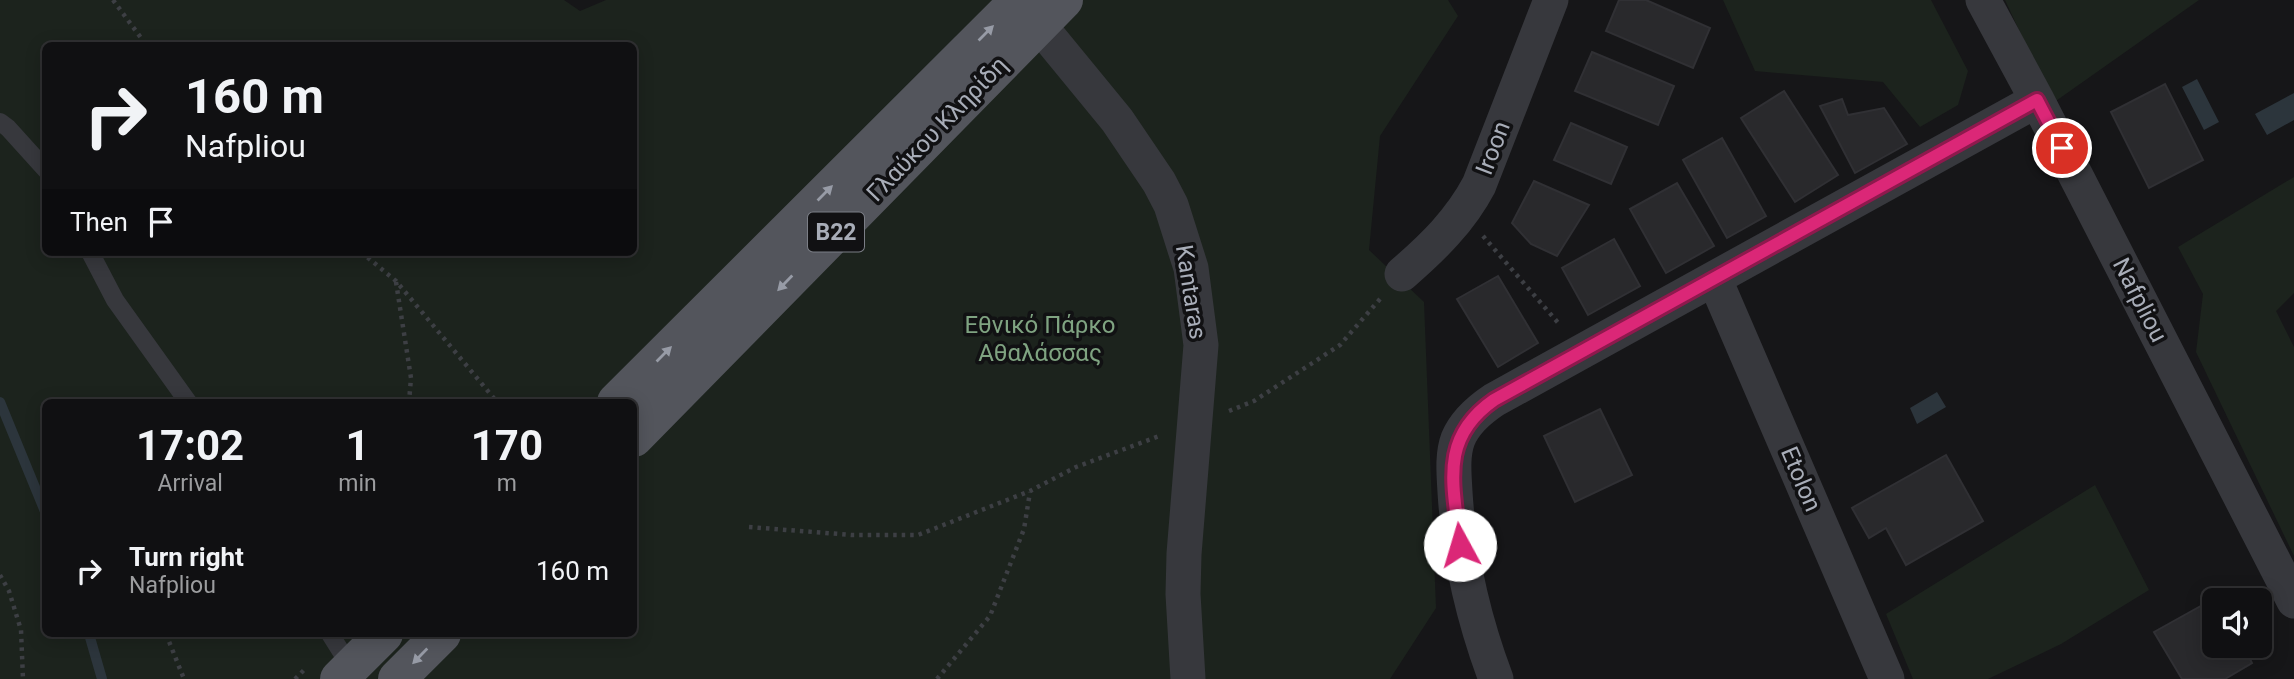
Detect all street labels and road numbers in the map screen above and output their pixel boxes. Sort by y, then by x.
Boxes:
street label: Γλαύκου Κληρίδη [861,51,1013,207]
street label: Iroon [1470,117,1516,179]
road number: B22 [808,213,864,252]
street label: Kantaras [1170,243,1212,341]
street label: Nafpliou [2107,253,2173,347]
street label: Etolon [1775,442,1827,516]

